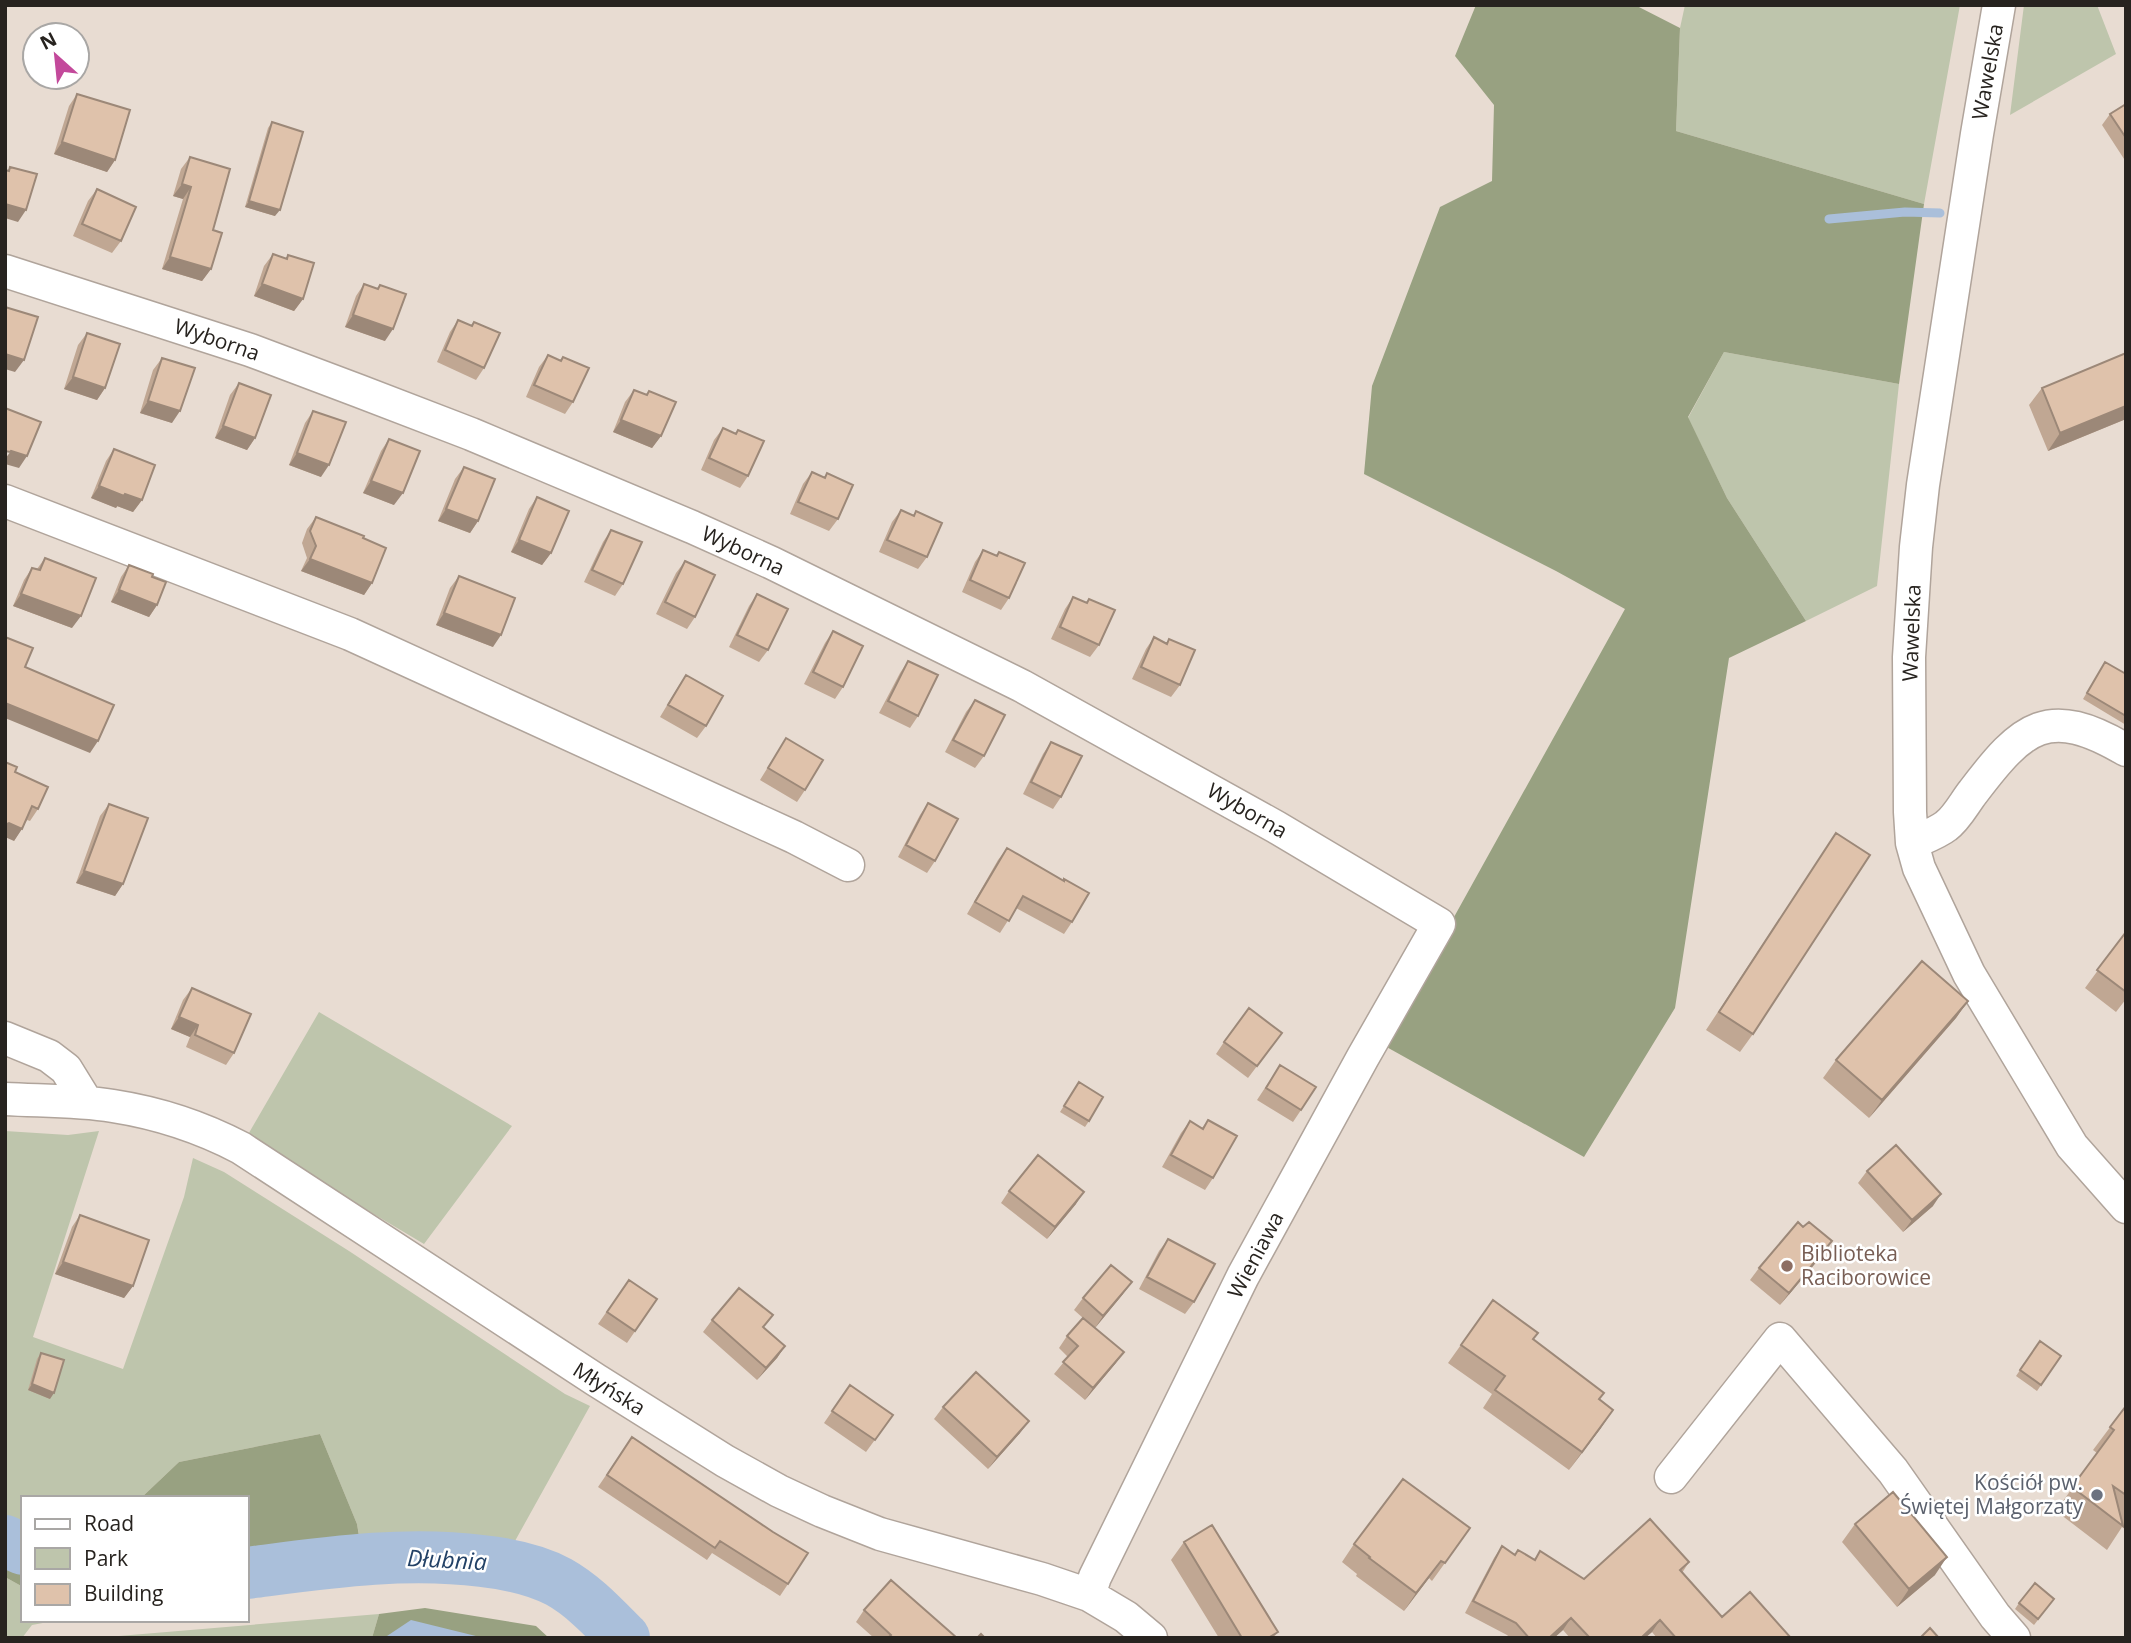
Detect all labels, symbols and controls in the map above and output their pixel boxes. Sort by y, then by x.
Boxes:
north arrow [21,21,91,91]
street label: Wawelska [1965,22,2009,122]
text: N [35,26,61,56]
street label: Wyborna [171,311,264,367]
street label: Wyborna [697,519,789,581]
street label: Wawelska [1895,584,1927,682]
street label: Wyborna [1202,776,1293,844]
street label: Wieniawa [1221,1206,1290,1303]
place label: Biblioteka Raciborowice [1801,1239,1931,1291]
marker: Biblioteka Raciborowice [1779,1258,1795,1274]
street label: Młyńska [568,1355,651,1421]
place label: Kościół pw. Świętej Małgorzaty [1900,1468,2083,1520]
marker: Kościół pw. Świętej Małgorzaty [2089,1487,2105,1503]
legend [21,1496,248,1622]
text: Road [84,1509,134,1537]
water label: Dłubnia [406,1541,488,1577]
text: Park [84,1544,128,1572]
text: Building [84,1579,163,1607]

